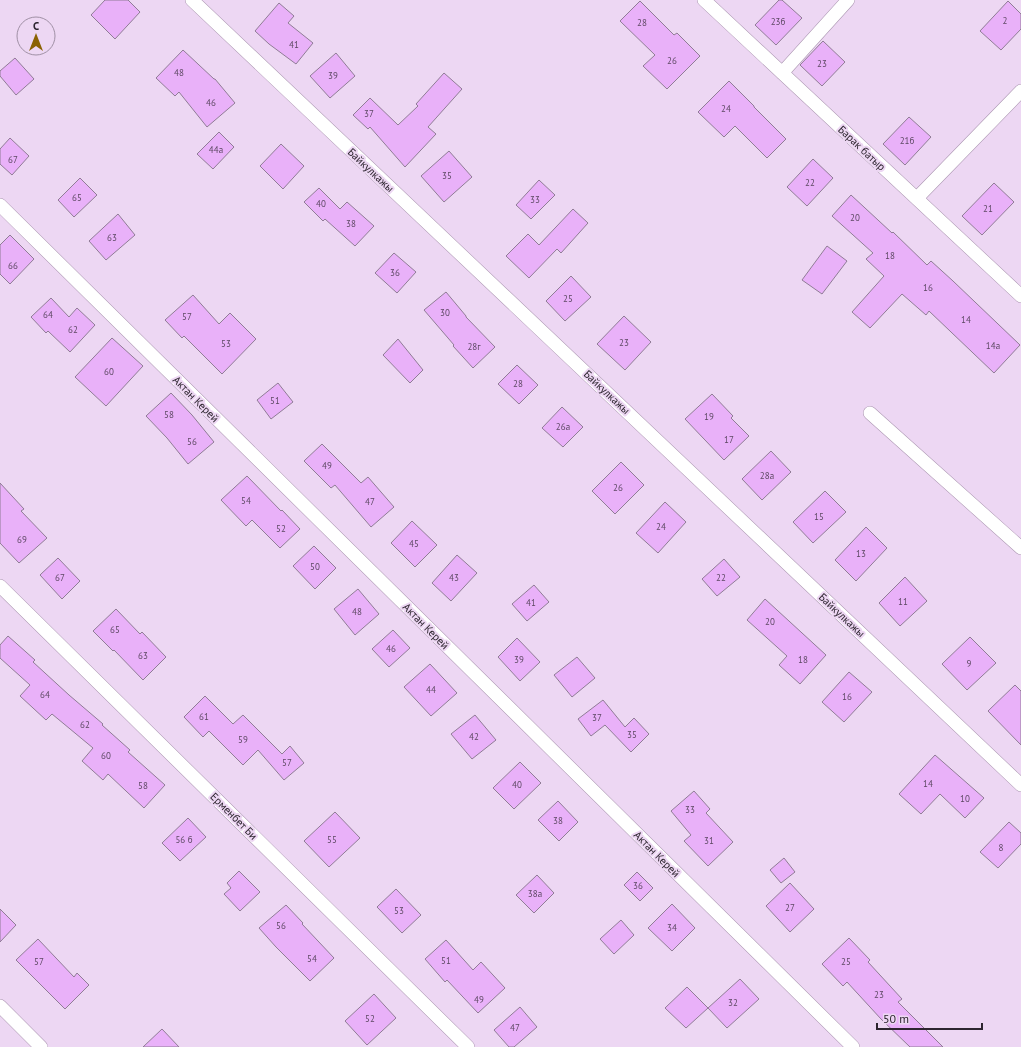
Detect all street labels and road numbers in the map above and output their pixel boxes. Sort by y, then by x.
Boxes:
street label: Барак батыр [835,122,889,174]
street label: Байкулкажы [345,145,397,195]
street label: Байкулкажы [581,367,633,417]
street label: Актан Керей [170,373,222,425]
street label: Байкулкажы [816,590,868,640]
street label: Актан Керей [400,600,452,652]
street label: Ерменбет Би [207,789,261,843]
street label: Актан Керей [631,828,683,880]

